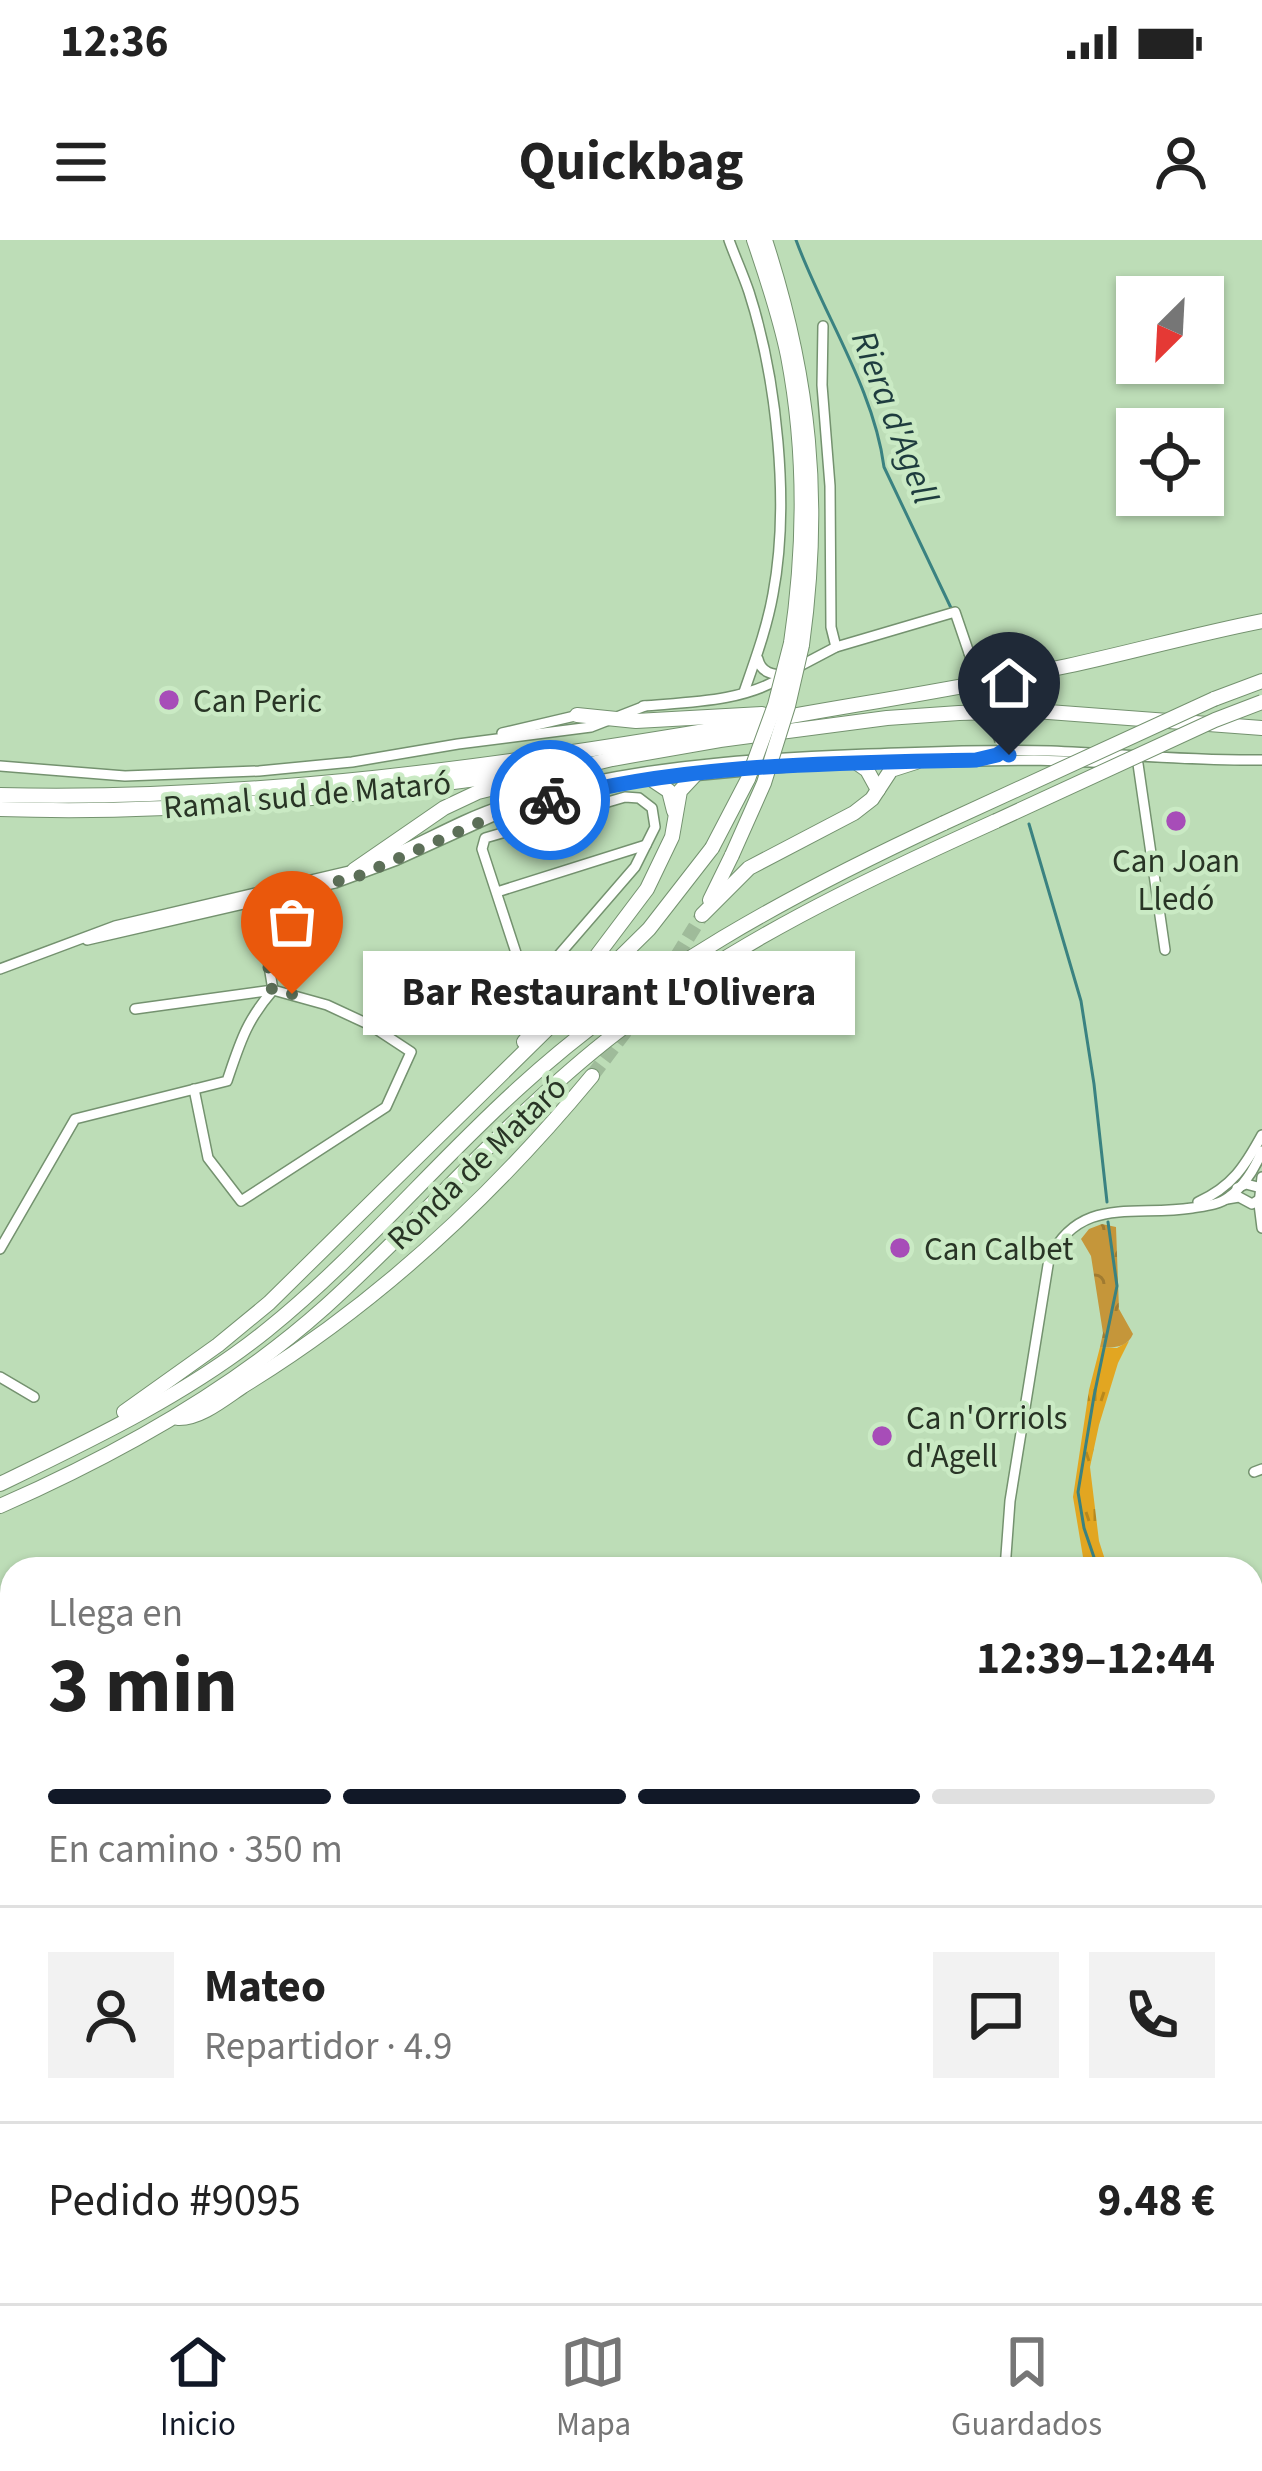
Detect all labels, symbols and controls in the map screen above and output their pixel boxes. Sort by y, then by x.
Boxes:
text: 12:36 [60,10,169,74]
text: Quickbag [518,124,744,201]
icon: menu [48,129,114,195]
icon: person [1148,129,1214,195]
north arrow [1116,276,1224,384]
map controls [1116,276,1224,516]
water label: Riera d'Agell [838,323,951,512]
button: locate [1116,408,1224,516]
pin [958,632,1060,755]
icon: home [976,650,1042,716]
place label: Can Peric [193,678,322,725]
marker: Can Peric [156,687,182,713]
courier [490,740,610,860]
street label: Ramal sud de Mataró [161,760,453,831]
icon: bike [517,767,583,833]
marker: Can Joan Lledó [1163,808,1189,834]
place label: Can Joan Lledó [1112,838,1240,923]
pin [241,871,343,994]
icon: bag [259,889,325,955]
callout: Bar Restaurant L'Olivera [364,952,856,1036]
text: Bar Restaurant L'Olivera [402,965,816,1021]
street label: Ronda de Mataró [377,1065,577,1261]
place label: Can Calbet [924,1226,1073,1273]
marker: Can Calbet [887,1235,913,1261]
place label: Ca n'Orriols d'Agell [906,1395,1067,1480]
marker: Ca n'Orriols d'Agell [869,1423,895,1449]
text: Llega en [48,1586,183,1642]
text: 12:39–12:44 [976,1627,1215,1691]
text: 3 min [48,1631,238,1742]
text: En camino · 350 m [48,1822,343,1878]
button: person [48,1952,174,2078]
button: chat [933,1952,1059,2078]
button: phone [1089,1952,1215,2078]
text: Mateo [204,1955,326,2019]
text: Repartidor · 4.9 [204,2019,452,2075]
text: Pedido #9095 [48,2169,301,2233]
text: 9.48 € [1097,2169,1215,2233]
tab: Inicio [160,2329,236,2448]
tab: Mapa [556,2329,631,2448]
tab: Guardados [951,2329,1102,2448]

